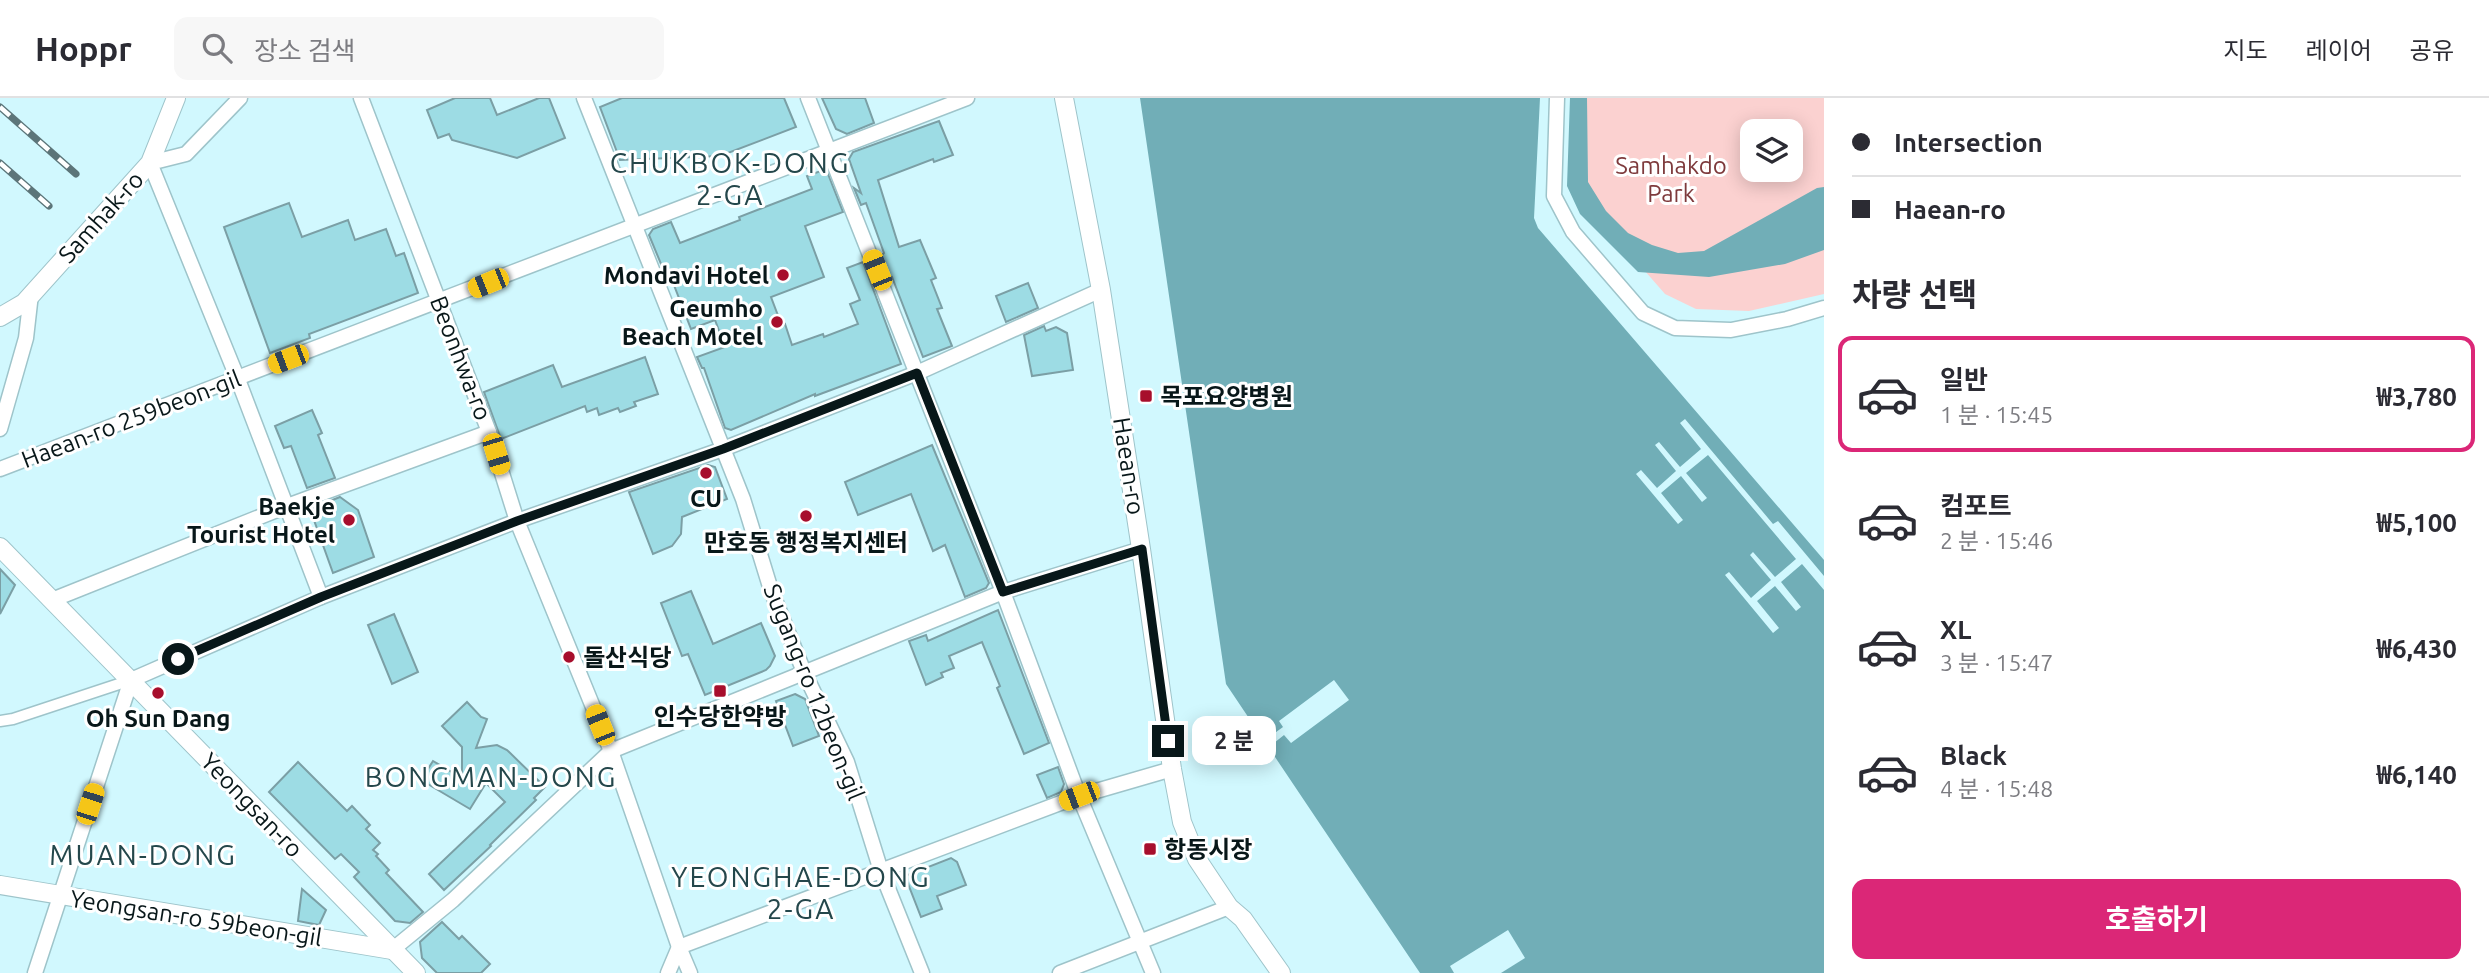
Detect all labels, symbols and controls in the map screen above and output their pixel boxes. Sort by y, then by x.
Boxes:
search box [174,17,664,80]
icon: search [198,29,236,67]
text: Hoppr [35,30,132,67]
text: 장소 검색 [254,36,356,65]
text: 지도 [2223,37,2268,64]
text: 레이어 [2306,37,2372,64]
text: 공유 [2410,37,2454,64]
map controls [1740,119,1803,182]
button: layers [1740,119,1803,182]
text: Intersection [1894,128,2043,157]
district label: CHUKBOK-DONG 2-GA [610,147,850,210]
park label: Samhakdo Park [1615,152,1727,207]
street label: Samhak-ro [53,166,149,268]
text: Haean-ro [1894,195,2006,224]
car [860,247,895,293]
place label: Mondavi Hotel [604,262,769,289]
car [465,265,512,301]
marker: Mondavi Hotel [775,267,791,283]
text: 차량 선택 [1852,276,1977,312]
street label: Beonhwa-ro [425,292,497,424]
place label: Geumho Beach Motel [622,295,763,350]
marker: Geumho Beach Motel [769,314,785,330]
car [265,342,312,376]
icon: car [1856,363,1919,426]
street label: Haean-ro 259beon-gil [18,365,244,473]
text: 일반 [1940,365,1988,394]
text: ₩3,780 [2377,382,2457,411]
place label: 목포요양병원 [1160,383,1292,410]
marker: 목포요양병원 [1138,388,1154,404]
text: 1 분 · 15:45 [1940,402,2053,427]
street label: Haean-ro [1108,415,1150,517]
car [480,431,513,477]
marker: CU [698,465,714,481]
place label: CU [690,485,722,512]
icon: car [1856,489,1919,552]
text: 컴포트 [1940,491,2012,520]
place label: Baekje Tourist Hotel [187,493,335,548]
marker: 만호동 행정복지센터 [798,508,814,524]
text: ₩5,100 [2377,508,2457,537]
marker: Baekje Tourist Hotel [341,512,357,528]
text: 2 분 · 15:46 [1940,528,2053,553]
place label: 만호동 행정복지센터 [704,529,908,556]
street label: Sugang-ro 12beon-gil [758,580,870,804]
icon: car [1856,615,1919,678]
text: XL [1940,615,1971,644]
text: ₩6,430 [2377,634,2457,663]
route start [162,643,194,675]
place label: 돌산식당 [583,644,671,671]
marker: 돌산식당 [561,649,577,665]
text: 3 분 · 15:47 [1940,650,2053,675]
marker: 인수당한약방 [712,683,728,699]
marker: Oh Sun Dang [150,685,166,701]
car [583,702,618,748]
place label: 인수당한약방 [654,703,786,730]
place label: Oh Sun Dang [86,705,230,732]
callout: 2 분 [1192,716,1276,766]
route end [1152,725,1184,757]
text: 2 분 [1214,728,1254,753]
icon: car [1856,741,1919,804]
text: Black [1940,741,2007,770]
street label: Yeongsan-ro [196,747,308,863]
text: ₩6,140 [2377,760,2457,789]
district label: BONGMAN-DONG [365,761,617,792]
text: 4 분 · 15:48 [1940,776,2053,801]
car [1056,779,1103,813]
car [74,781,107,827]
place label: 항동시장 [1164,836,1252,863]
district label: MUAN-DONG [49,839,237,870]
marker: 항동시장 [1142,841,1158,857]
district label: YEONGHAE-DONG 2-GA [671,861,931,924]
button: 호출하기 [1852,879,2461,959]
street label: Yeongsan-ro 59beon-gil [68,885,324,951]

